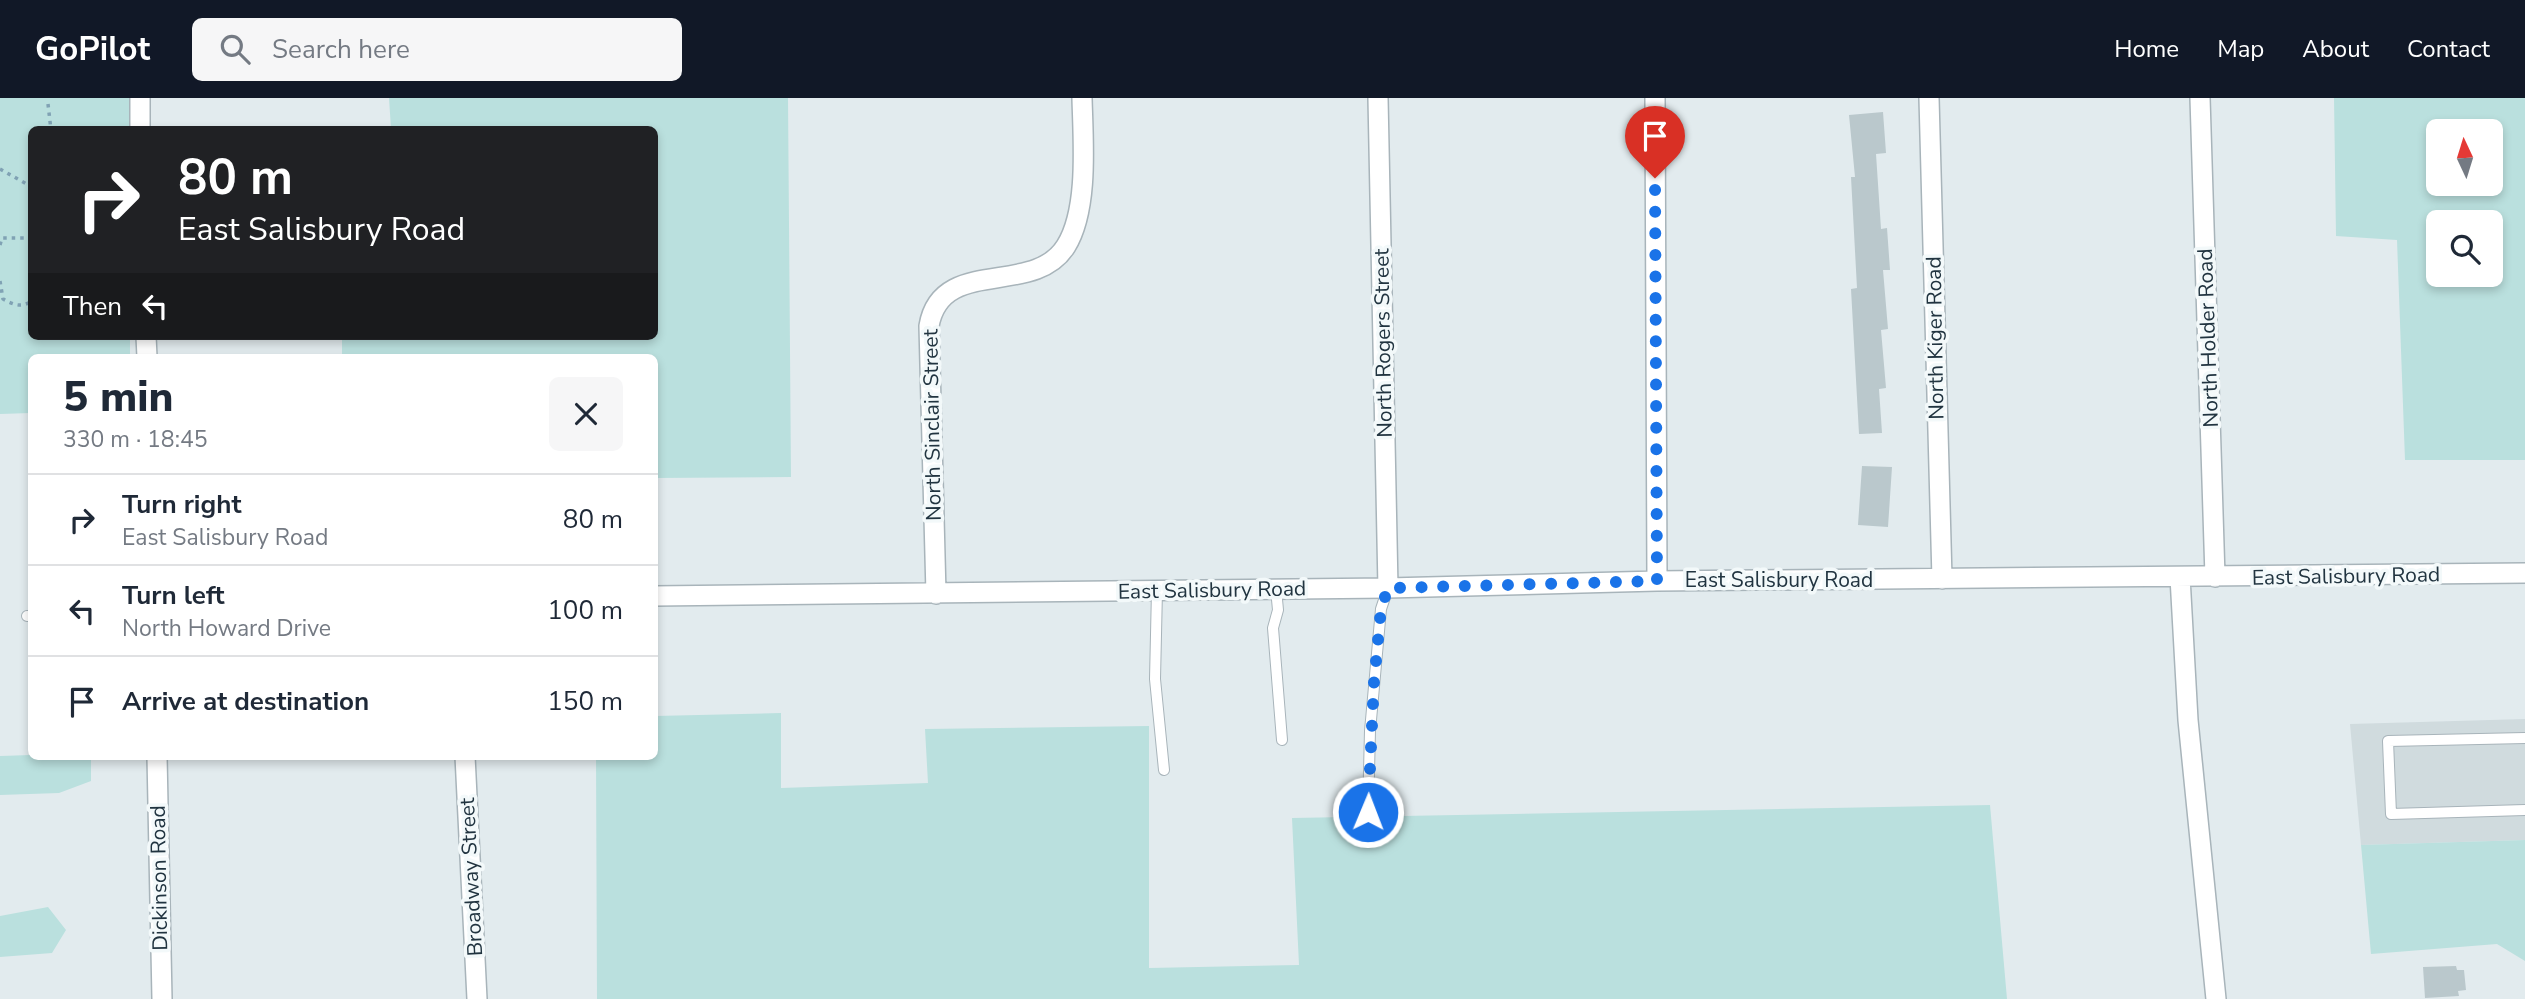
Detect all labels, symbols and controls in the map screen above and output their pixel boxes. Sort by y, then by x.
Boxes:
search box [192,18,682,81]
text: GoPilot [35,27,150,72]
icon: search [216,30,254,68]
text: Search here [272,32,410,67]
text: Home [2114,33,2179,65]
text: Map [2217,33,2264,65]
text: About [2302,33,2369,65]
text: Contact [2407,33,2490,65]
pin [1625,106,1685,178]
icon: arrive [1636,117,1674,155]
north arrow [2426,119,2502,196]
map controls [2426,119,2503,287]
text: 80 m [178,144,293,211]
icon: right [63,154,154,245]
text: East Salisbury Road [178,208,465,251]
button: search [2426,210,2503,287]
street label: North Rogers Street [1367,248,1399,438]
street label: North Holder Road [2191,248,2225,428]
street label: North Kiger Road [1920,256,1950,420]
icon: left [136,287,174,325]
text: Then [63,289,122,324]
street label: North Sinclair Street [916,328,948,521]
text: 5 min [63,369,173,426]
button: close [549,377,623,451]
text: 330 m · 18:45 [63,424,208,455]
text: Turn right [122,487,241,522]
icon: right [63,501,101,539]
text: 80 m [563,502,623,537]
text: East Salisbury Road [122,522,328,553]
street label: East Salisbury Road [2252,560,2440,592]
street label: East Salisbury Road [1685,566,1873,594]
street label: East Salisbury Road [1118,574,1306,606]
text: Turn left [122,578,225,613]
icon: left [63,592,101,630]
text: 100 m [547,593,623,628]
text: North Howard Drive [122,613,331,644]
icon: arrive [63,683,101,721]
text: Arrive at destination [122,684,369,719]
text: 150 m [547,684,623,719]
position arrow [1331,775,1405,849]
street label: Broadway Street [453,796,489,957]
street label: Dickinson Road [144,805,174,951]

